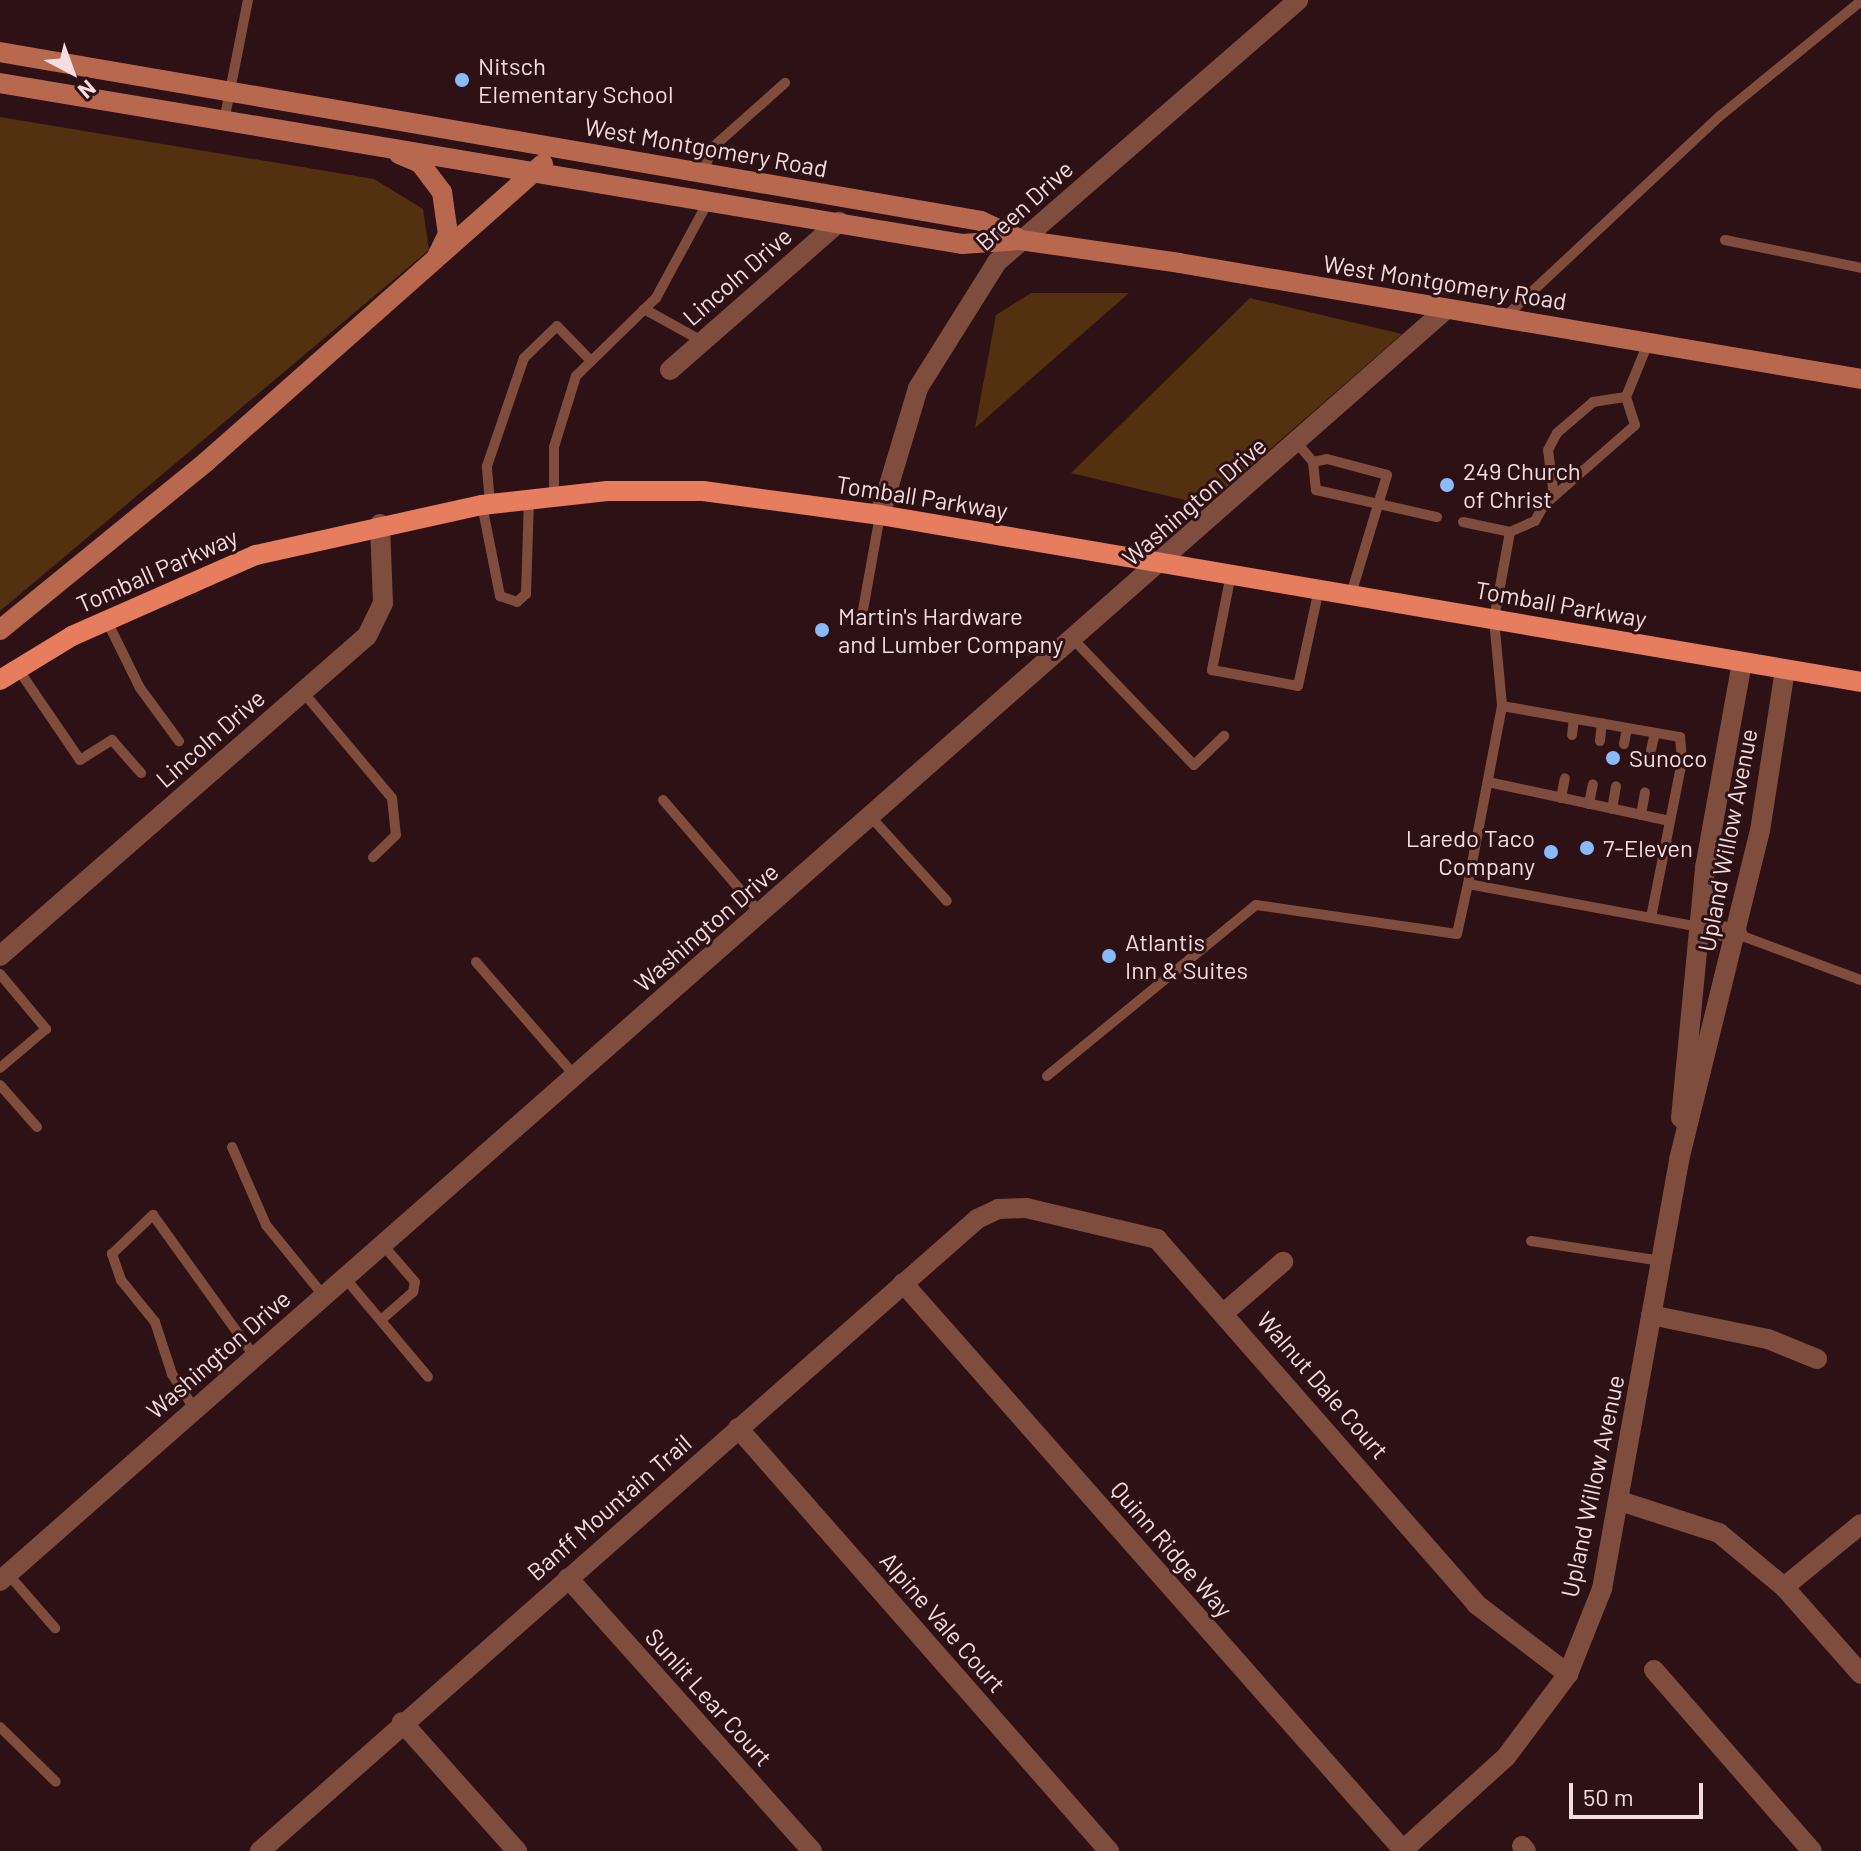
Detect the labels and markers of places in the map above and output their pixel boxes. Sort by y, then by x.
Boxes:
place label: Nitsch Elementary School [478,52,673,108]
marker: Nitsch Elementary School [453,71,471,89]
place label: 249 Church of Christ [1463,457,1581,513]
marker: 249 Church of Christ [1438,476,1456,494]
place label: Martin's Hardware and Lumber Company [838,602,1063,658]
marker: Martin's Hardware and Lumber Company [813,621,831,639]
place label: Sunoco [1629,744,1707,772]
marker: Sunoco [1604,749,1622,767]
place label: Laredo Taco Company [1406,824,1535,880]
place label: 7-Eleven [1603,834,1693,862]
marker: 7-Eleven [1578,839,1596,857]
marker: Laredo Taco Company [1542,843,1560,861]
place label: Atlantis Inn & Suites [1125,928,1248,984]
marker: Atlantis Inn & Suites [1100,947,1118,965]

